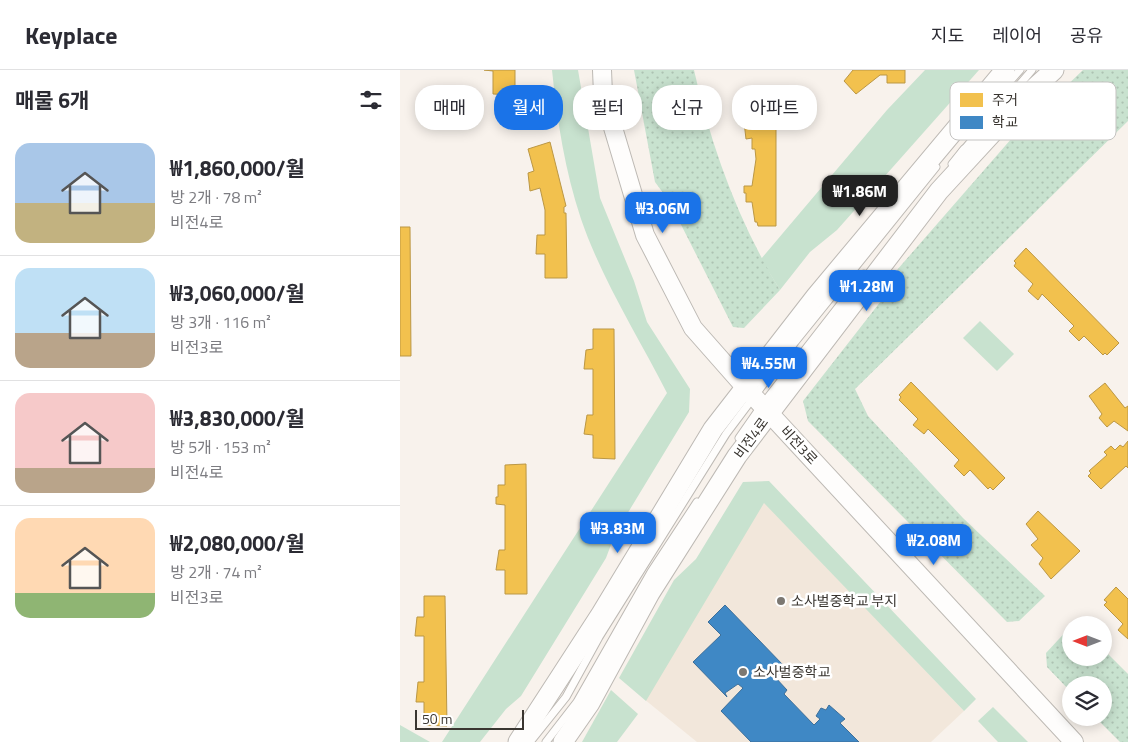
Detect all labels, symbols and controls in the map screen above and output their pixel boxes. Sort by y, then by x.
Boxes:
text: Keyplace [25,17,118,53]
text: 지도 [931,22,964,49]
text: 레이어 [992,22,1042,49]
text: 공유 [1070,22,1103,49]
legend [950,82,1116,140]
text: 매물 6개 [15,84,89,116]
chip: 매매 [415,85,484,130]
chip: 월세 [494,85,563,130]
chip: 필터 [573,85,642,130]
chip: 신규 [652,85,722,130]
chip: 아파트 [732,85,817,130]
icon: filters [357,86,385,114]
text: 주거 [992,89,1018,110]
text: 학교 [992,111,1018,132]
text: ₩1,860,000/월 [170,152,305,184]
icon: home [55,163,115,223]
pin: ₩1.86M [819,174,901,217]
text: ₩1.86M [833,179,887,203]
text: 방 2개 · 78 m² [170,185,262,209]
pin: ₩3.06M [622,191,704,234]
text: ₩3.06M [636,196,690,220]
text: 비전4로 [170,210,223,234]
pin: ₩1.28M [826,270,908,312]
text: ₩1.28M [840,274,894,298]
text: ₩3,060,000/월 [170,277,305,309]
icon: home [55,288,115,348]
text: 방 3개 · 116 m² [170,310,271,334]
text: 비전3로 [170,335,223,359]
pin: ₩4.55M [728,346,810,389]
text: ₩4.55M [742,351,796,375]
text: ₩3,830,000/월 [170,402,305,434]
icon: home [55,413,115,473]
street label: 비전4로 [728,413,773,463]
street label: 비전3로 [776,420,823,469]
text: 방 5개 · 153 m² [170,435,271,459]
text: 비전4로 [170,460,223,484]
pin: ₩3.83M [577,512,659,554]
text: ₩3.83M [591,516,645,540]
pin: ₩2.08M [893,524,975,566]
text: ₩2,080,000/월 [170,527,305,559]
text: ₩2.08M [907,528,961,552]
icon: home [55,538,115,598]
text: 방 2개 · 74 m² [170,560,262,584]
text: 비전3로 [170,585,223,609]
place label: 소사벌중학교 부지 [791,590,897,611]
marker: 소사벌중학교 부지 [775,595,787,607]
north arrow [1062,616,1112,666]
map controls [1062,616,1112,726]
place label: 소사벌중학교 [753,661,830,682]
marker: 소사벌중학교 [737,666,749,678]
button: layers [1062,676,1112,726]
scale bar [415,707,524,730]
text: 50 m [422,708,452,729]

